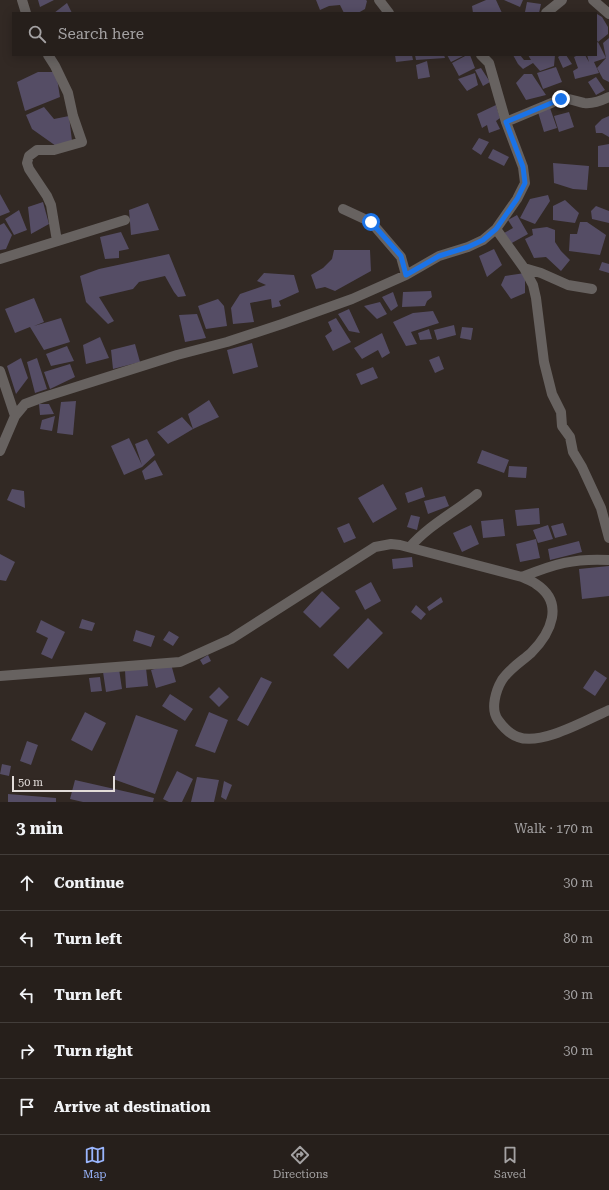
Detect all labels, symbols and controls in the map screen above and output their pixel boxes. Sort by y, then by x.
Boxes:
search box [12,12,597,56]
icon: search [26,23,48,45]
text: Search here [58,25,144,43]
route end [552,90,570,108]
route start [362,213,380,231]
scale bar [12,774,115,793]
text: 50 m [18,776,43,789]
text: 3 min [16,818,63,838]
text: Walk · 170 m [514,821,593,836]
icon: ahead [16,872,38,894]
text: Continue [54,874,124,892]
text: 30 m [563,875,593,890]
icon: left [16,928,38,950]
text: Turn left [54,930,122,948]
text: 80 m [563,931,593,946]
icon: left [16,984,38,1006]
text: Turn left [54,986,122,1004]
text: 30 m [563,987,593,1002]
icon: right [16,1040,38,1062]
text: Turn right [54,1042,133,1060]
text: 30 m [563,1043,593,1058]
icon: arrive [16,1096,38,1118]
text: Arrive at destination [54,1098,210,1116]
tab: Map [83,1144,107,1181]
tab: Directions [273,1144,328,1181]
tab: Saved [494,1144,526,1181]

